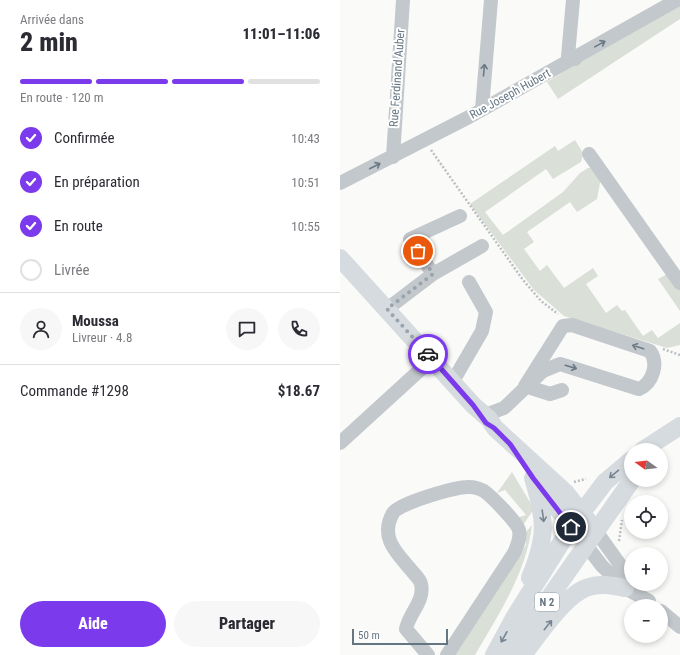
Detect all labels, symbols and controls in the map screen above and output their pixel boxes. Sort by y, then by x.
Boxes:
text: Arrivée dans [20,12,84,27]
text: 11:01–11:06 [242,25,320,43]
text: 2 min [20,27,78,57]
street label: Rue Ferdinand Auber [387,28,407,127]
one-way arrow [594,40,606,48]
one-way arrow [481,64,488,77]
street label: Rue Joseph Hubert [467,66,553,122]
text: En route · 120 m [20,90,103,105]
icon: check [20,127,42,149]
text: Confirmée [54,129,115,147]
text: 10:43 [291,131,320,146]
one-way arrow [369,162,381,169]
icon: check [20,171,42,193]
text: En préparation [54,173,140,191]
text: 10:51 [291,175,320,190]
icon: check [20,215,42,237]
text: En route [54,217,103,235]
text: 10:55 [291,219,320,234]
pin [401,234,435,268]
icon: bag [407,240,429,262]
text: Livrée [54,261,90,279]
button: person [20,308,62,350]
button: chat [226,308,268,350]
button: phone [278,308,320,350]
text: Moussa [72,312,119,330]
text: Livreur · 4.8 [72,330,132,345]
courier [408,334,448,374]
icon: car [417,343,439,365]
one-way arrow [632,343,645,350]
one-way arrow [564,364,577,371]
text: Commande #1298 [20,382,129,400]
text: $18.67 [278,382,320,400]
north arrow [624,443,668,487]
map controls [624,443,668,643]
one-way arrow [609,469,620,478]
button: locate [624,495,668,539]
one-way arrow [539,509,547,522]
pin [554,510,588,544]
icon: home [560,516,582,538]
button: + [624,547,668,591]
road number: N 2 [535,593,559,611]
button: − [624,599,668,643]
button: Aide [20,601,166,647]
button: Partager [174,601,320,647]
one-way arrow [543,619,552,630]
scale bar [352,627,448,646]
text: 50 m [358,629,380,642]
one-way arrow [500,631,507,643]

